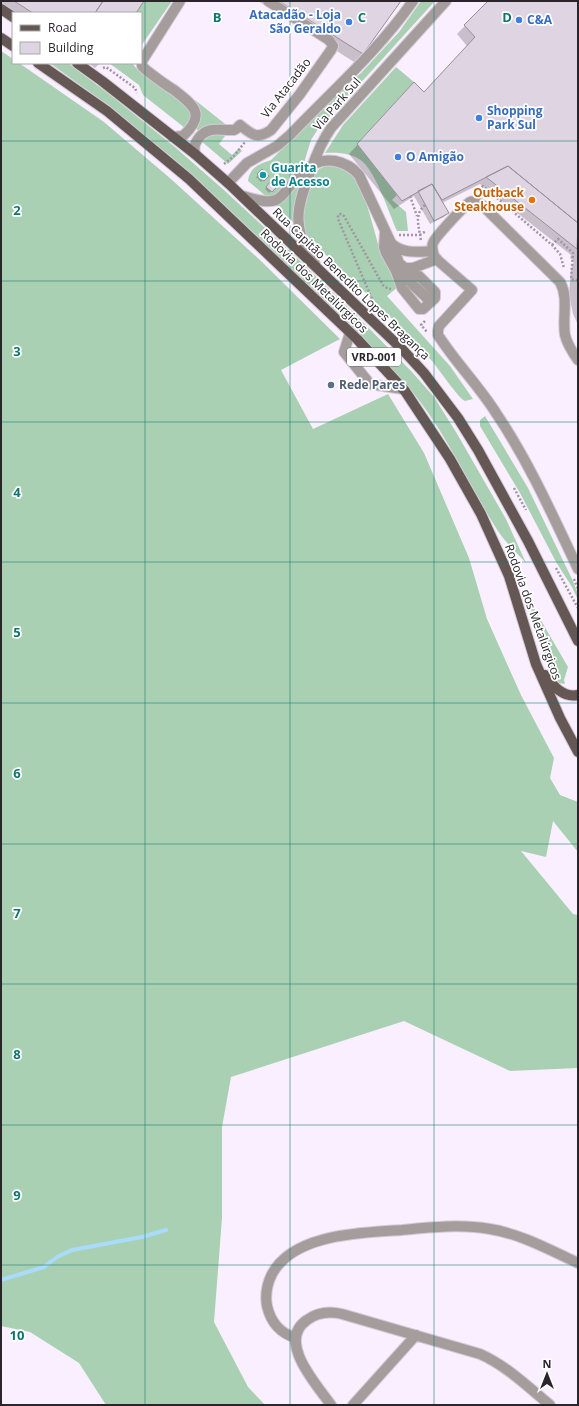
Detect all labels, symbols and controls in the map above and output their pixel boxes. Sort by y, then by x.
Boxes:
place label: Atacadão - Loja São Geraldo [249,6,341,37]
text: B [213,8,222,26]
text: C [358,8,366,26]
text: D [502,8,512,26]
place label: C&A [527,11,553,28]
legend [12,12,142,64]
marker: C&A [514,15,524,25]
marker: Atacadão - Loja São Geraldo [344,17,354,27]
text: Road [48,19,77,36]
text: Building [48,39,94,56]
street label: Via Atacadão [257,54,315,121]
street label: Via Park Sul [309,74,364,134]
place label: Shopping Park Sul [487,102,543,133]
marker: Shopping Park Sul [474,113,484,123]
place label: O Amigão [406,148,464,165]
marker: O Amigão [393,152,403,162]
place label: Guarita de Acesso [271,159,330,190]
marker: Guarita de Acesso [258,170,268,180]
place label: Outback Steakhouse [454,184,525,215]
marker: Outback Steakhouse [527,195,537,205]
text: 2 [13,201,21,219]
street label: Rua Capitão Benedito Lopes Bragança [269,204,434,364]
street label: Rodovia dos Metalúrgicos [257,225,372,337]
text: 3 [13,342,21,360]
road number: VRD-001 [347,348,401,366]
place label: Rede Pares [339,376,405,393]
marker: Rede Pares [326,380,336,390]
text: 4 [13,483,21,501]
street label: Rodovia dos Metalúrgicos [501,542,566,682]
text: 5 [13,623,21,641]
text: 6 [13,764,21,782]
text: 7 [13,904,21,922]
text: 8 [13,1045,21,1063]
text: 9 [13,1186,21,1204]
text: 10 [10,1326,24,1344]
north arrow [527,1354,567,1394]
text: N [543,1356,551,1371]

